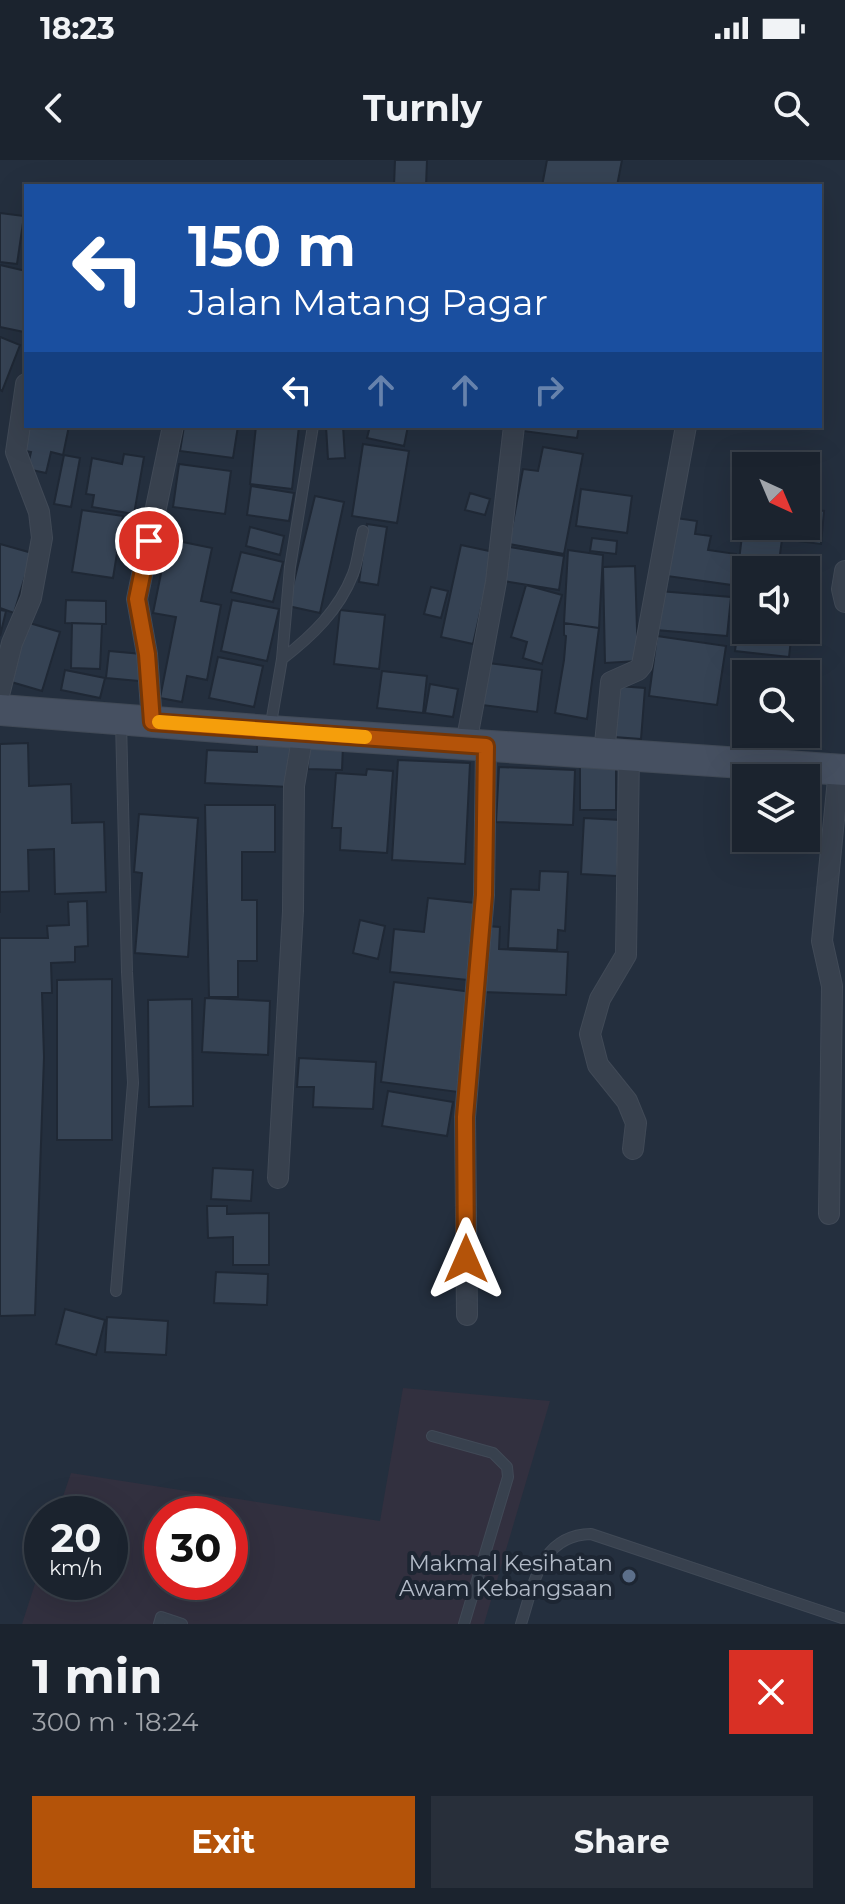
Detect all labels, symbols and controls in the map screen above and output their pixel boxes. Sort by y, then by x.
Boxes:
text: 18:23 [40,10,115,47]
icon: back [32,86,76,130]
text: Turnly [363,86,482,130]
icon: search [769,86,813,130]
text: 150 m [188,212,356,280]
icon: left [56,216,160,320]
text: Jalan Matang Pagar [188,280,548,324]
icon: left [275,368,319,412]
icon: ahead [359,368,403,412]
icon: ahead [443,368,487,412]
icon: right [527,368,571,412]
north arrow [732,452,820,540]
map controls [732,452,820,852]
pin [115,507,183,575]
icon: arrive [127,519,171,563]
button: sound [732,556,820,644]
button: search [732,660,820,748]
button: layers [732,764,820,852]
position arrow [424,1217,508,1301]
speed limit sign: 30 [144,1496,248,1600]
text: 20 [51,1513,101,1562]
place label: Makmal Kesihatan Awam Kebangsaan [399,1550,613,1602]
text: km/h [49,1556,103,1580]
marker: Makmal Kesihatan Awam Kebangsaan [620,1567,638,1585]
text: 1 min [32,1647,162,1705]
button: close [729,1650,813,1734]
text: 300 m · 18:24 [32,1706,199,1738]
button: Exit [32,1796,415,1888]
button: Share [431,1796,813,1888]

